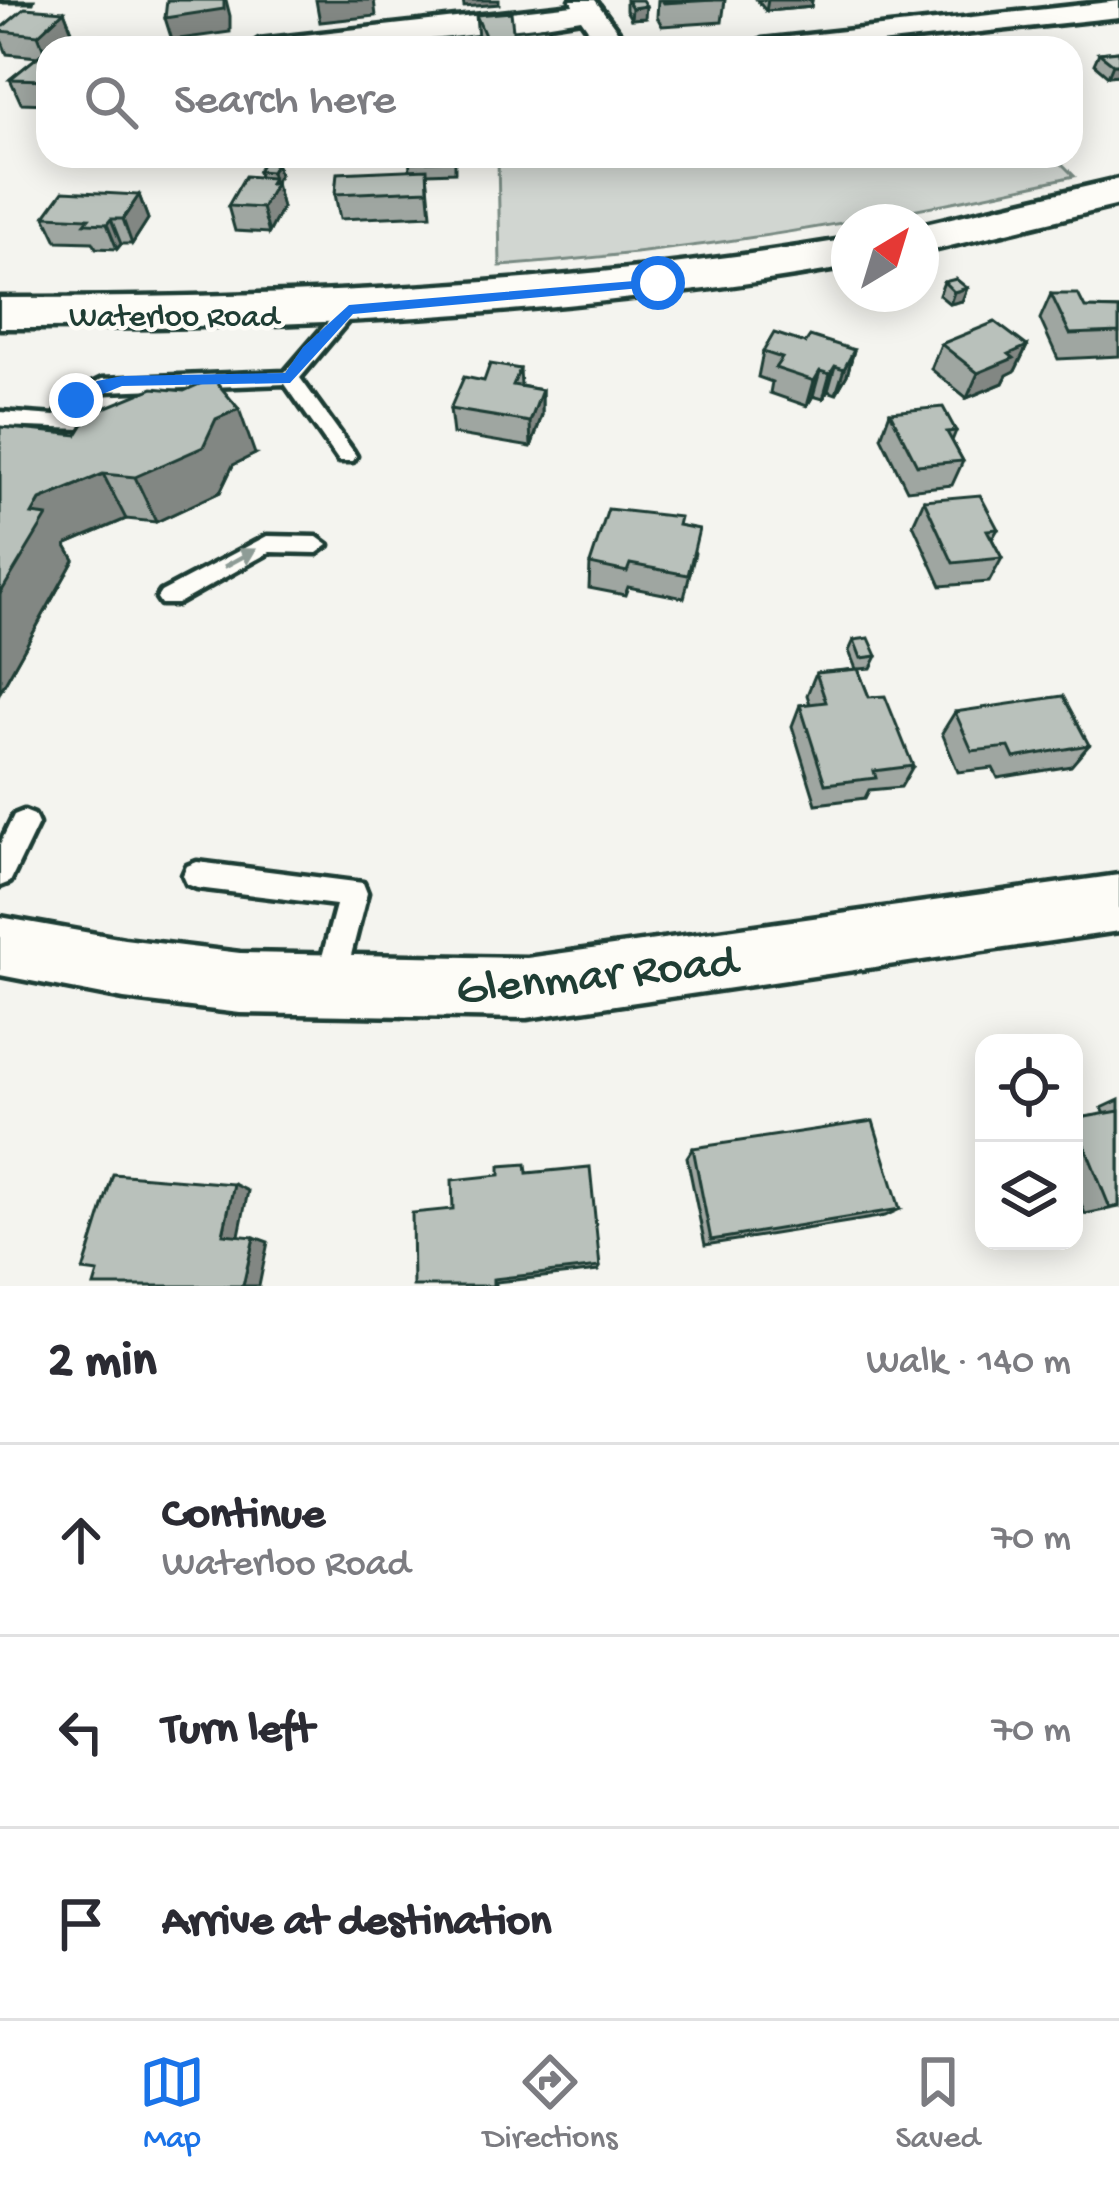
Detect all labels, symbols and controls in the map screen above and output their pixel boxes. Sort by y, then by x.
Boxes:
search box [36,36,1083,168]
icon: search [78,69,144,135]
text: Search here [174,76,396,129]
north arrow [831,204,939,312]
route start [631,256,685,310]
street label: Waterloo Road [69,300,282,338]
route end [49,373,103,427]
one-way arrow [223,549,257,570]
street label: Glenmar Road [454,936,744,1023]
map controls [975,1034,1083,1250]
button: locate [975,1034,1083,1142]
button: layers [975,1142,1083,1250]
text: 2 min [48,1334,157,1394]
text: Walk · 140 m [866,1341,1071,1387]
text: Continue [162,1490,325,1543]
icon: ahead [48,1507,114,1573]
text: 70 m [992,1517,1071,1563]
text: Waterloo Road [162,1543,410,1589]
icon: left [48,1699,114,1765]
text: Turn left [162,1705,314,1758]
text: 70 m [992,1709,1071,1755]
icon: arrive [48,1891,114,1957]
text: Arrive at destination [162,1897,551,1950]
tab: Map [139,2049,205,2159]
tab: Directions [483,2049,617,2159]
tab: Saved [895,2049,980,2159]

